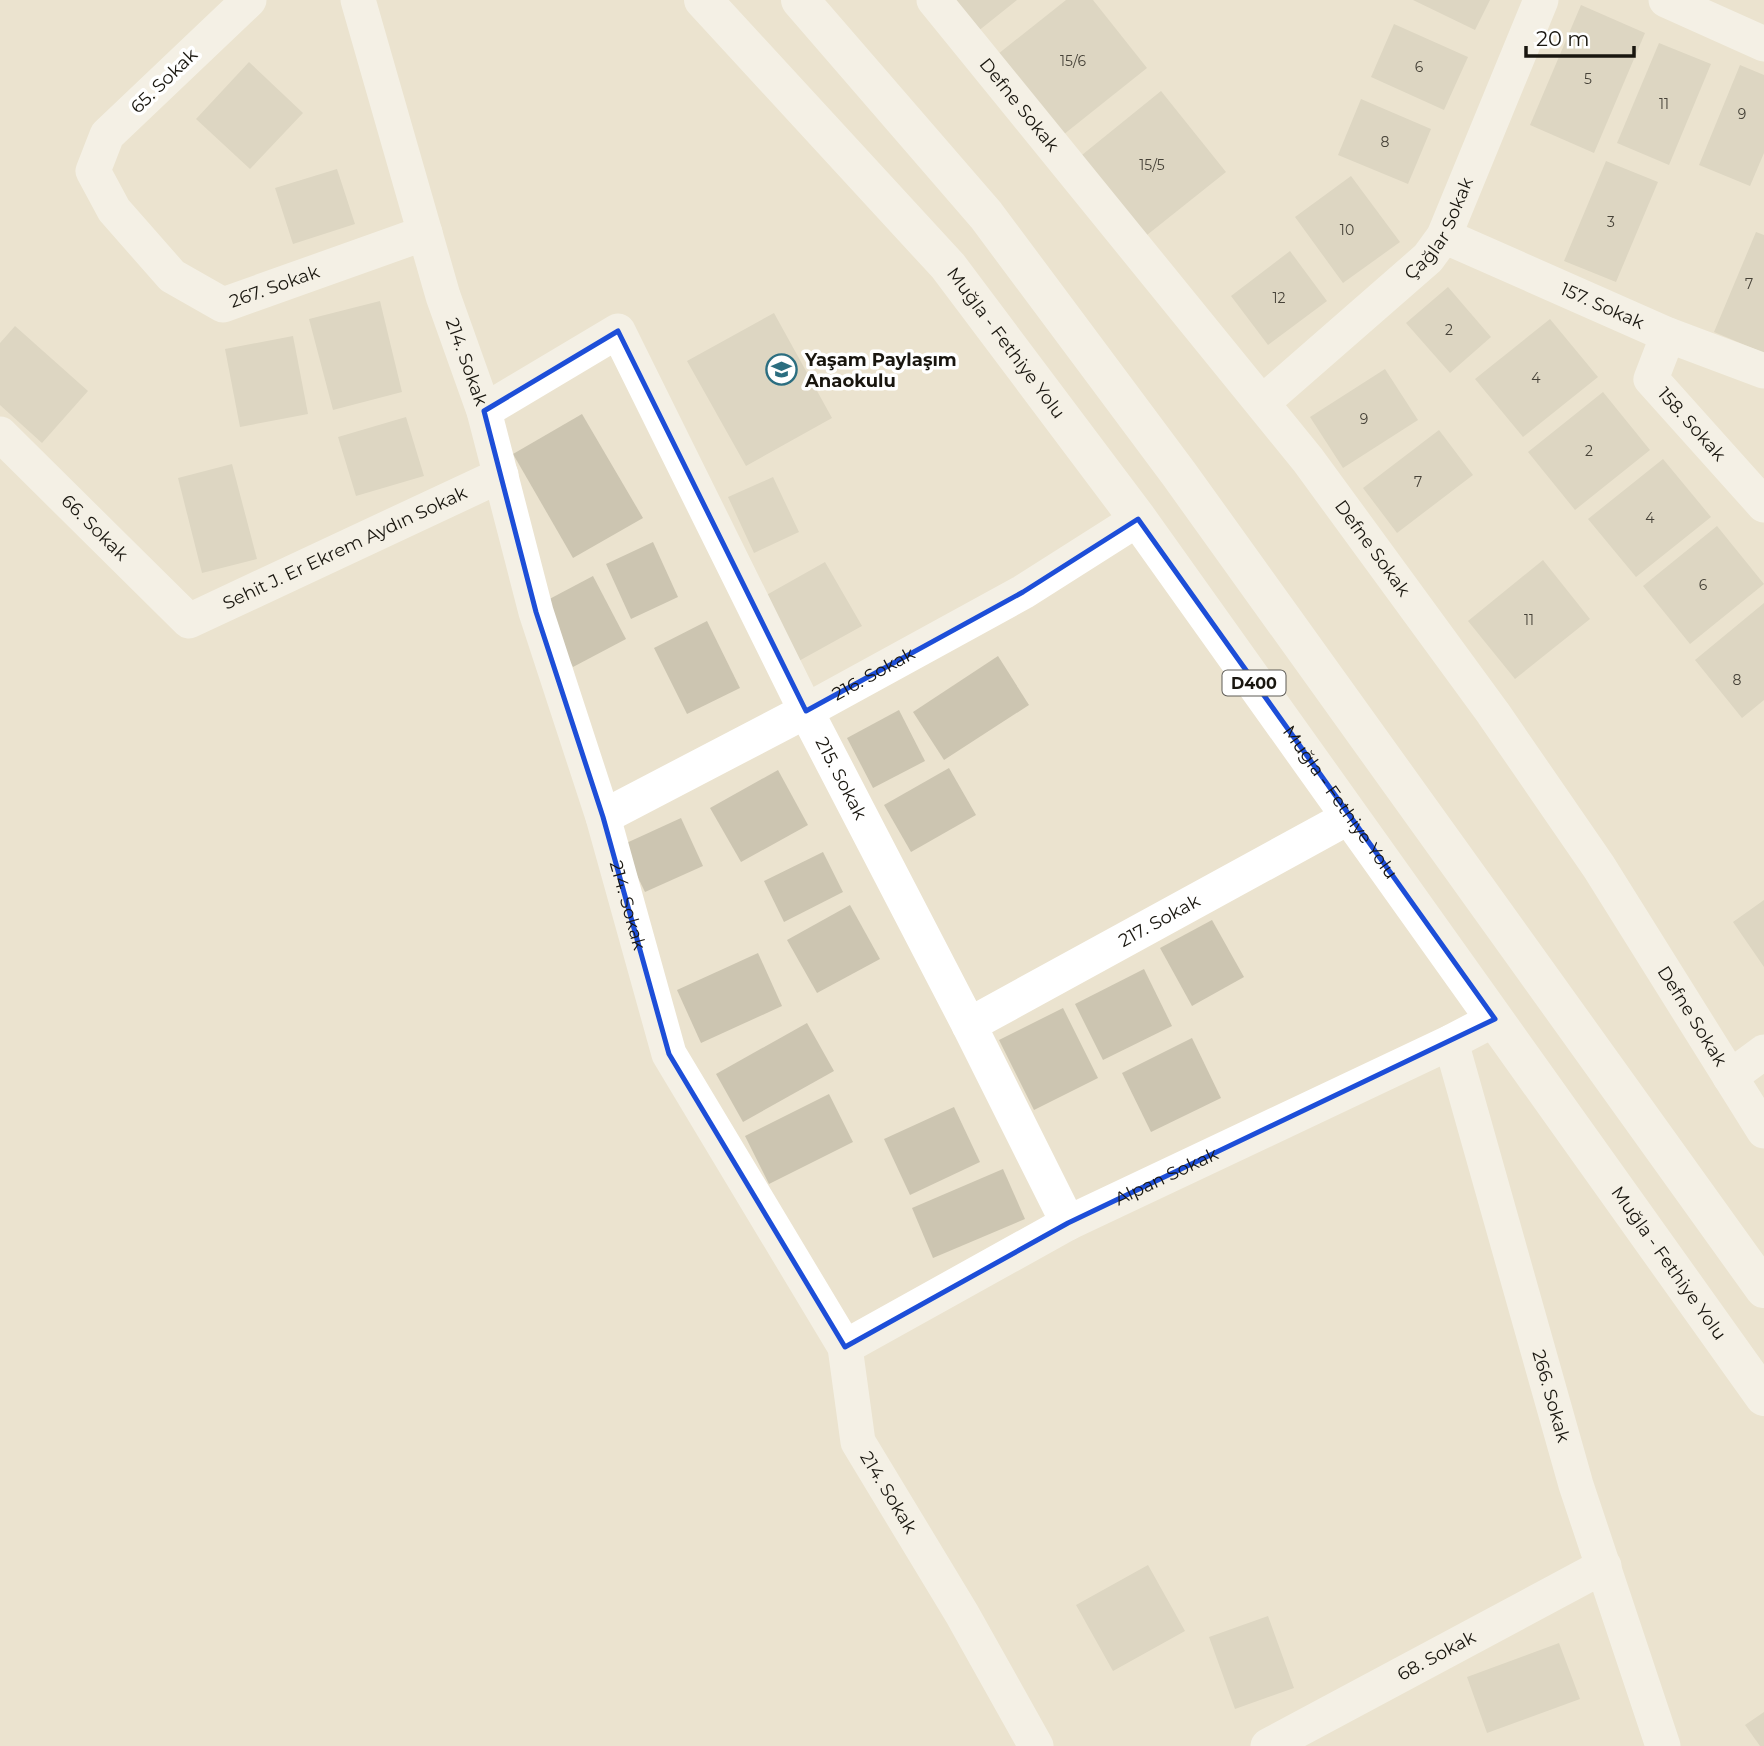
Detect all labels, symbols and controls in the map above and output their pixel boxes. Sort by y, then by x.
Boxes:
scale bar [1526,14,1634,58]
text: 20 m [1536,26,1590,51]
street label: 65. Sokak [126,44,202,118]
house number: 15/6 [1060,52,1086,70]
street label: Defne Sokak [975,54,1064,156]
house number: 6 [1415,58,1424,76]
house number: 5 [1584,70,1592,88]
house number: 11 [1659,95,1669,113]
house number: 9 [1738,105,1746,123]
house number: 8 [1381,133,1390,151]
house number: 15/5 [1139,156,1165,174]
street label: Çağlar Sokak [1400,174,1478,284]
house number: 3 [1607,213,1615,231]
house number: 10 [1340,221,1354,239]
street label: 267. Sokak [227,261,322,313]
street label: Muğla - Fethiye Yolu [942,263,1070,423]
house number: 7 [1745,275,1753,293]
street label: 157. Sokak [1557,278,1648,334]
house number: 12 [1272,289,1286,307]
street label: 214. Sokak [441,315,492,409]
house number: 2 [1445,321,1453,339]
place label: Yaşam Paylaşım Anaokulu [804,349,957,392]
school or university icon: Yaşam Paylaşım Anaokulu [765,353,799,387]
house number: 4 [1531,369,1541,387]
street label: 158. Sokak [1653,383,1730,466]
house number: 9 [1360,410,1368,428]
house number: 2 [1585,442,1593,460]
house number: 7 [1414,473,1422,491]
street label: Sehit J. Er Ekrem Aydın Sokak [219,481,471,615]
street label: 66. Sokak [57,490,133,565]
street label: Defne Sokak [1330,496,1415,601]
house number: 4 [1645,509,1655,527]
house number: 6 [1699,576,1708,594]
house number: 11 [1524,611,1534,629]
street label: 216. Sokak [828,642,919,705]
road number: D400 [1222,670,1286,696]
house number: 8 [1733,671,1742,689]
street label: Muğla - Fethiye Yolu [1278,721,1402,883]
street label: 215. Sokak [811,733,872,824]
street label: 214. Sokak [605,858,651,953]
street label: 217. Sokak [1115,890,1204,952]
street label: Defne Sokak [1653,962,1732,1070]
street label: Alpan Sokak [1111,1143,1222,1210]
street label: Muğla - Fethiye Yolu [1606,1182,1731,1344]
street label: 266. Sokak [1527,1347,1575,1445]
street label: 214. Sokak [855,1447,922,1538]
street label: 68. Sokak [1393,1626,1479,1686]

